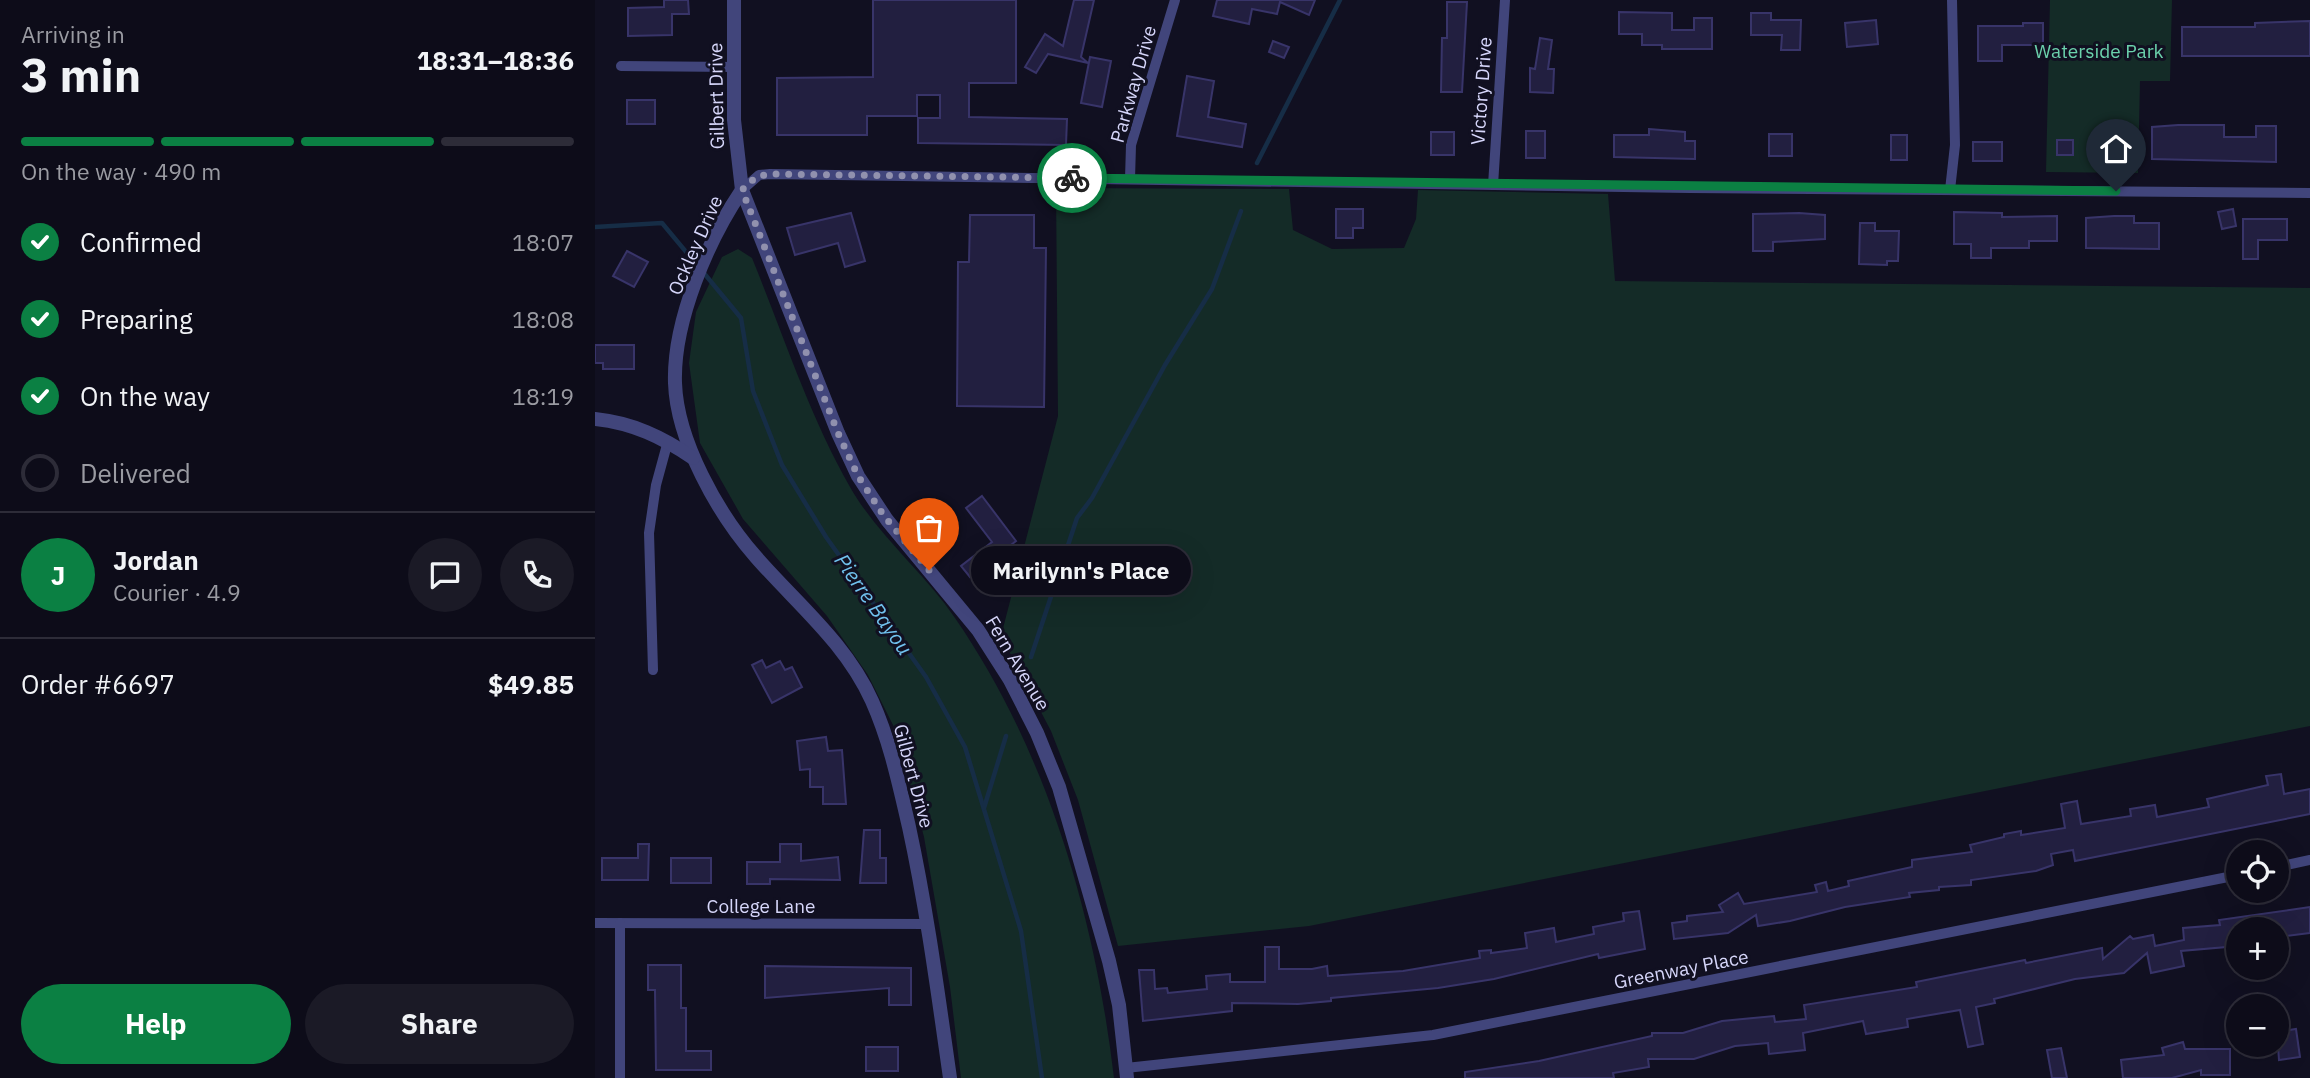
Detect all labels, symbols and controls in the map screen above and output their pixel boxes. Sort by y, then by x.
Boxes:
text: Arriving in [21,19,125,49]
street label: Parkway Drive [1105,23,1161,145]
street label: Victory Drive [1465,36,1497,146]
park label: Waterside Park [2034,39,2164,63]
street label: Gilbert Drive [703,42,729,150]
text: 18:31–18:36 [417,43,574,77]
text: 3 min [21,45,141,105]
pin [2086,119,2146,191]
icon: home [2097,130,2135,168]
courier [1037,143,1107,213]
text: On the way · 490 m [21,156,221,186]
icon: bike [1053,159,1091,197]
street label: Ockley Drive [662,191,728,299]
icon: check [21,223,59,261]
text: Confirmed [80,225,202,259]
text: 18:07 [512,227,574,257]
icon: check [21,300,59,338]
text: Preparing [80,302,193,336]
text: 18:08 [512,304,574,334]
icon: check [21,377,59,415]
text: On the way [80,379,210,413]
text: 18:19 [512,381,574,411]
text: Delivered [80,456,191,490]
pin [899,498,959,570]
icon: bag [910,509,948,547]
button: chat [408,538,482,612]
button: phone [500,538,574,612]
text: Jordan [113,543,199,577]
callout: Marilynn's Place [971,546,1191,594]
water label: Pierre Bayou [829,548,919,660]
text: Marilynn's Place [992,555,1170,585]
text: J [51,558,65,592]
text: Courier · 4.9 [113,577,241,607]
street label: Fern Avenue [980,611,1056,715]
text: Order #6697 [21,667,175,701]
text: $49.85 [488,667,574,701]
street label: Gilbert Drive [889,721,939,831]
map controls [2226,840,2289,1057]
button: locate [2226,840,2289,903]
street label: College Lane [707,894,815,918]
button: + [2226,917,2289,980]
street label: Greenway Place [1612,944,1750,994]
button: Help [21,984,291,1064]
button: Share [305,984,574,1064]
button: − [2226,994,2289,1057]

